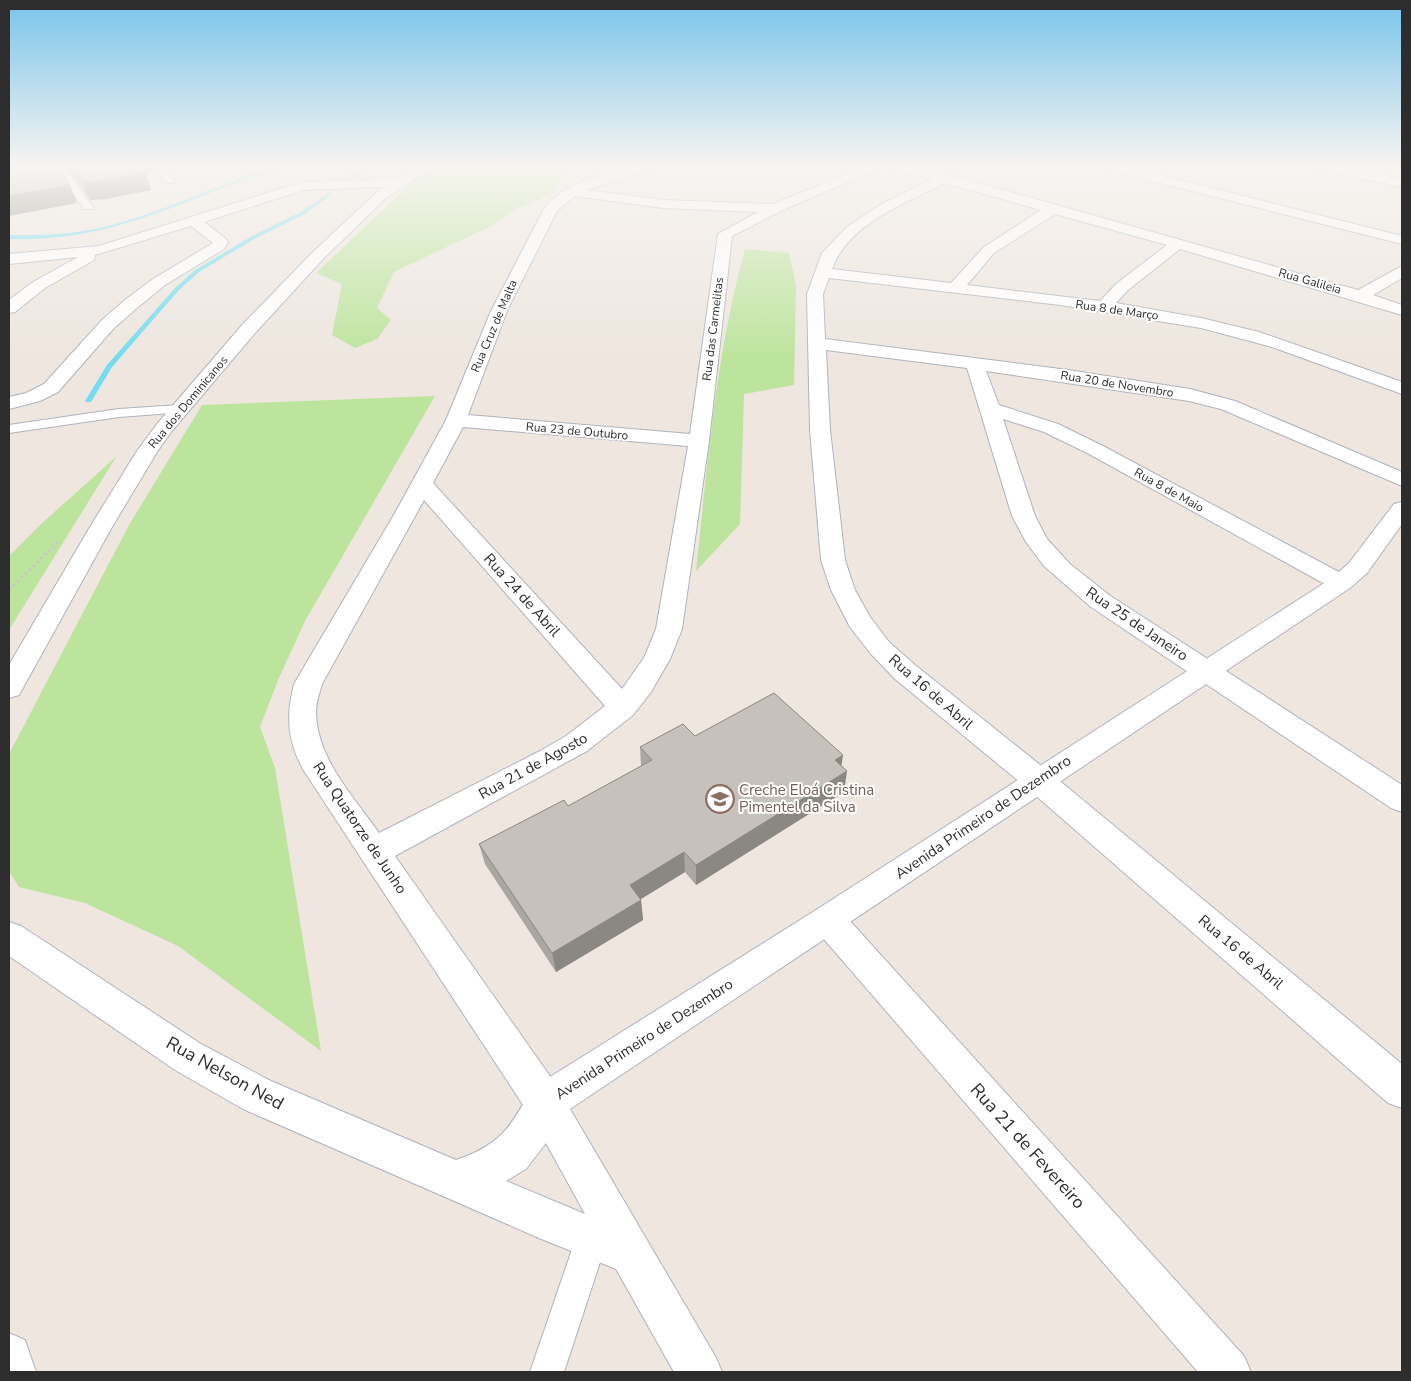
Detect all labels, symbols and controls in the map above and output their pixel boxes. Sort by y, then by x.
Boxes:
street label: Rua Galileia [1277,264,1343,298]
street label: Rua das Carmelitas [699,276,727,382]
street label: Rua Cruz de Malta [467,277,521,375]
street label: Rua 8 de Março [1074,296,1160,324]
street label: Rua dos Dominicanos [145,352,232,452]
street label: Rua 20 de Novembro [1059,367,1175,401]
street label: Rua 23 de Outubro [525,419,629,443]
street label: Rua 8 de Maio [1131,464,1207,516]
street label: Rua 24 de Abril [479,549,565,641]
street label: Rua 25 de Janeiro [1082,582,1192,666]
street label: Rua 16 de Abril [885,650,978,735]
street label: Rua 21 de Agosto [475,728,591,804]
street label: Avenida Primeiro de Dezembro [891,750,1075,884]
street label: Rua Quatorze de Junho [308,758,412,898]
place label: Creche Eloá Cristina Pimentel da Silva [739,780,874,817]
school or university icon: Creche Eloá Cristina Pimentel da Silva [705,784,735,814]
street label: Rua 16 de Abril [1194,910,1288,994]
street label: Avenida Primeiro de Dezembro [551,974,737,1104]
street label: Rua Nelson Ned [162,1031,288,1115]
street label: Rua 21 de Fevereiro [965,1078,1091,1214]

